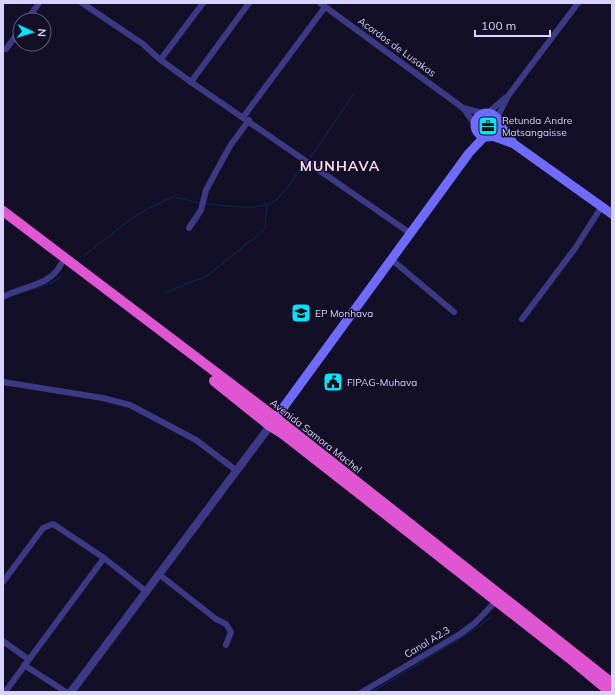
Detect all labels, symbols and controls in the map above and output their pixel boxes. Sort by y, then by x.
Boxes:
north arrow [12,12,52,52]
scale bar [475,12,550,38]
street label: Acordos de Lusakas [356,14,438,80]
text: 100 m [481,18,516,33]
text: N [35,28,49,37]
place label: Retunda Andre Matsangaisse [502,114,572,139]
office icon: Retunda Andre Matsangaisse [477,115,499,137]
district label: MUNHAVA [300,157,380,175]
school or university icon: EP Monhava [290,302,312,324]
place label: EP Monhava [315,307,373,320]
public building icon: FIPAG-Muhava [322,371,344,393]
place label: FIPAG-Muhava [347,376,417,389]
street label: Avenida Samora Machel [268,396,364,476]
street label: Canal A2.3 [402,623,452,661]

